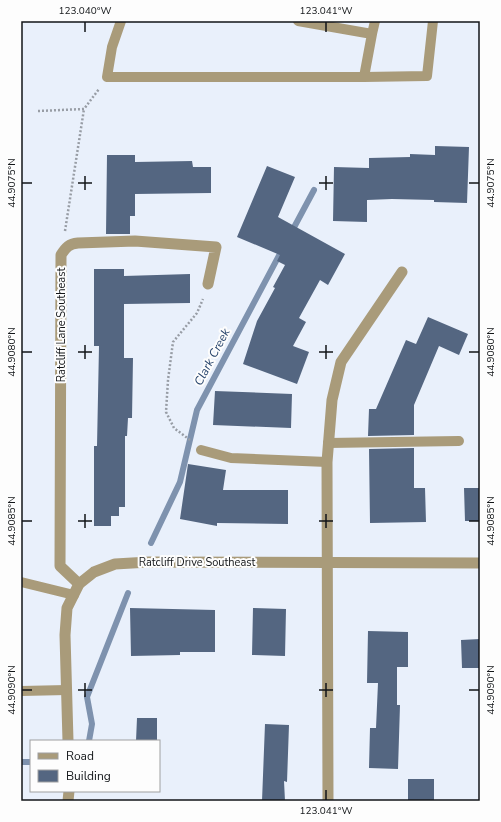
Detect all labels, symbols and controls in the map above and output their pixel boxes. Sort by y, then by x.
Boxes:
text: 123.040°W [58,4,112,18]
text: 123.041°W [299,4,353,18]
text: 44.9075°N [5,158,19,208]
text: 44.9075°N [484,158,498,208]
street label: Ratcliff Lane Southeast [54,268,69,382]
water label: Clark Creek [190,325,234,388]
text: 44.9080°N [5,327,19,377]
text: 44.9080°N [484,327,498,377]
text: 44.9085°N [5,496,19,546]
text: 44.9085°N [484,496,498,546]
street label: Ratcliff Drive Southeast [139,555,255,570]
text: 44.9090°N [5,665,19,715]
text: 44.9090°N [484,665,498,715]
legend [30,740,160,792]
text: Road [66,748,94,764]
text: Building [66,768,111,784]
text: 123.041°W [299,804,353,818]

